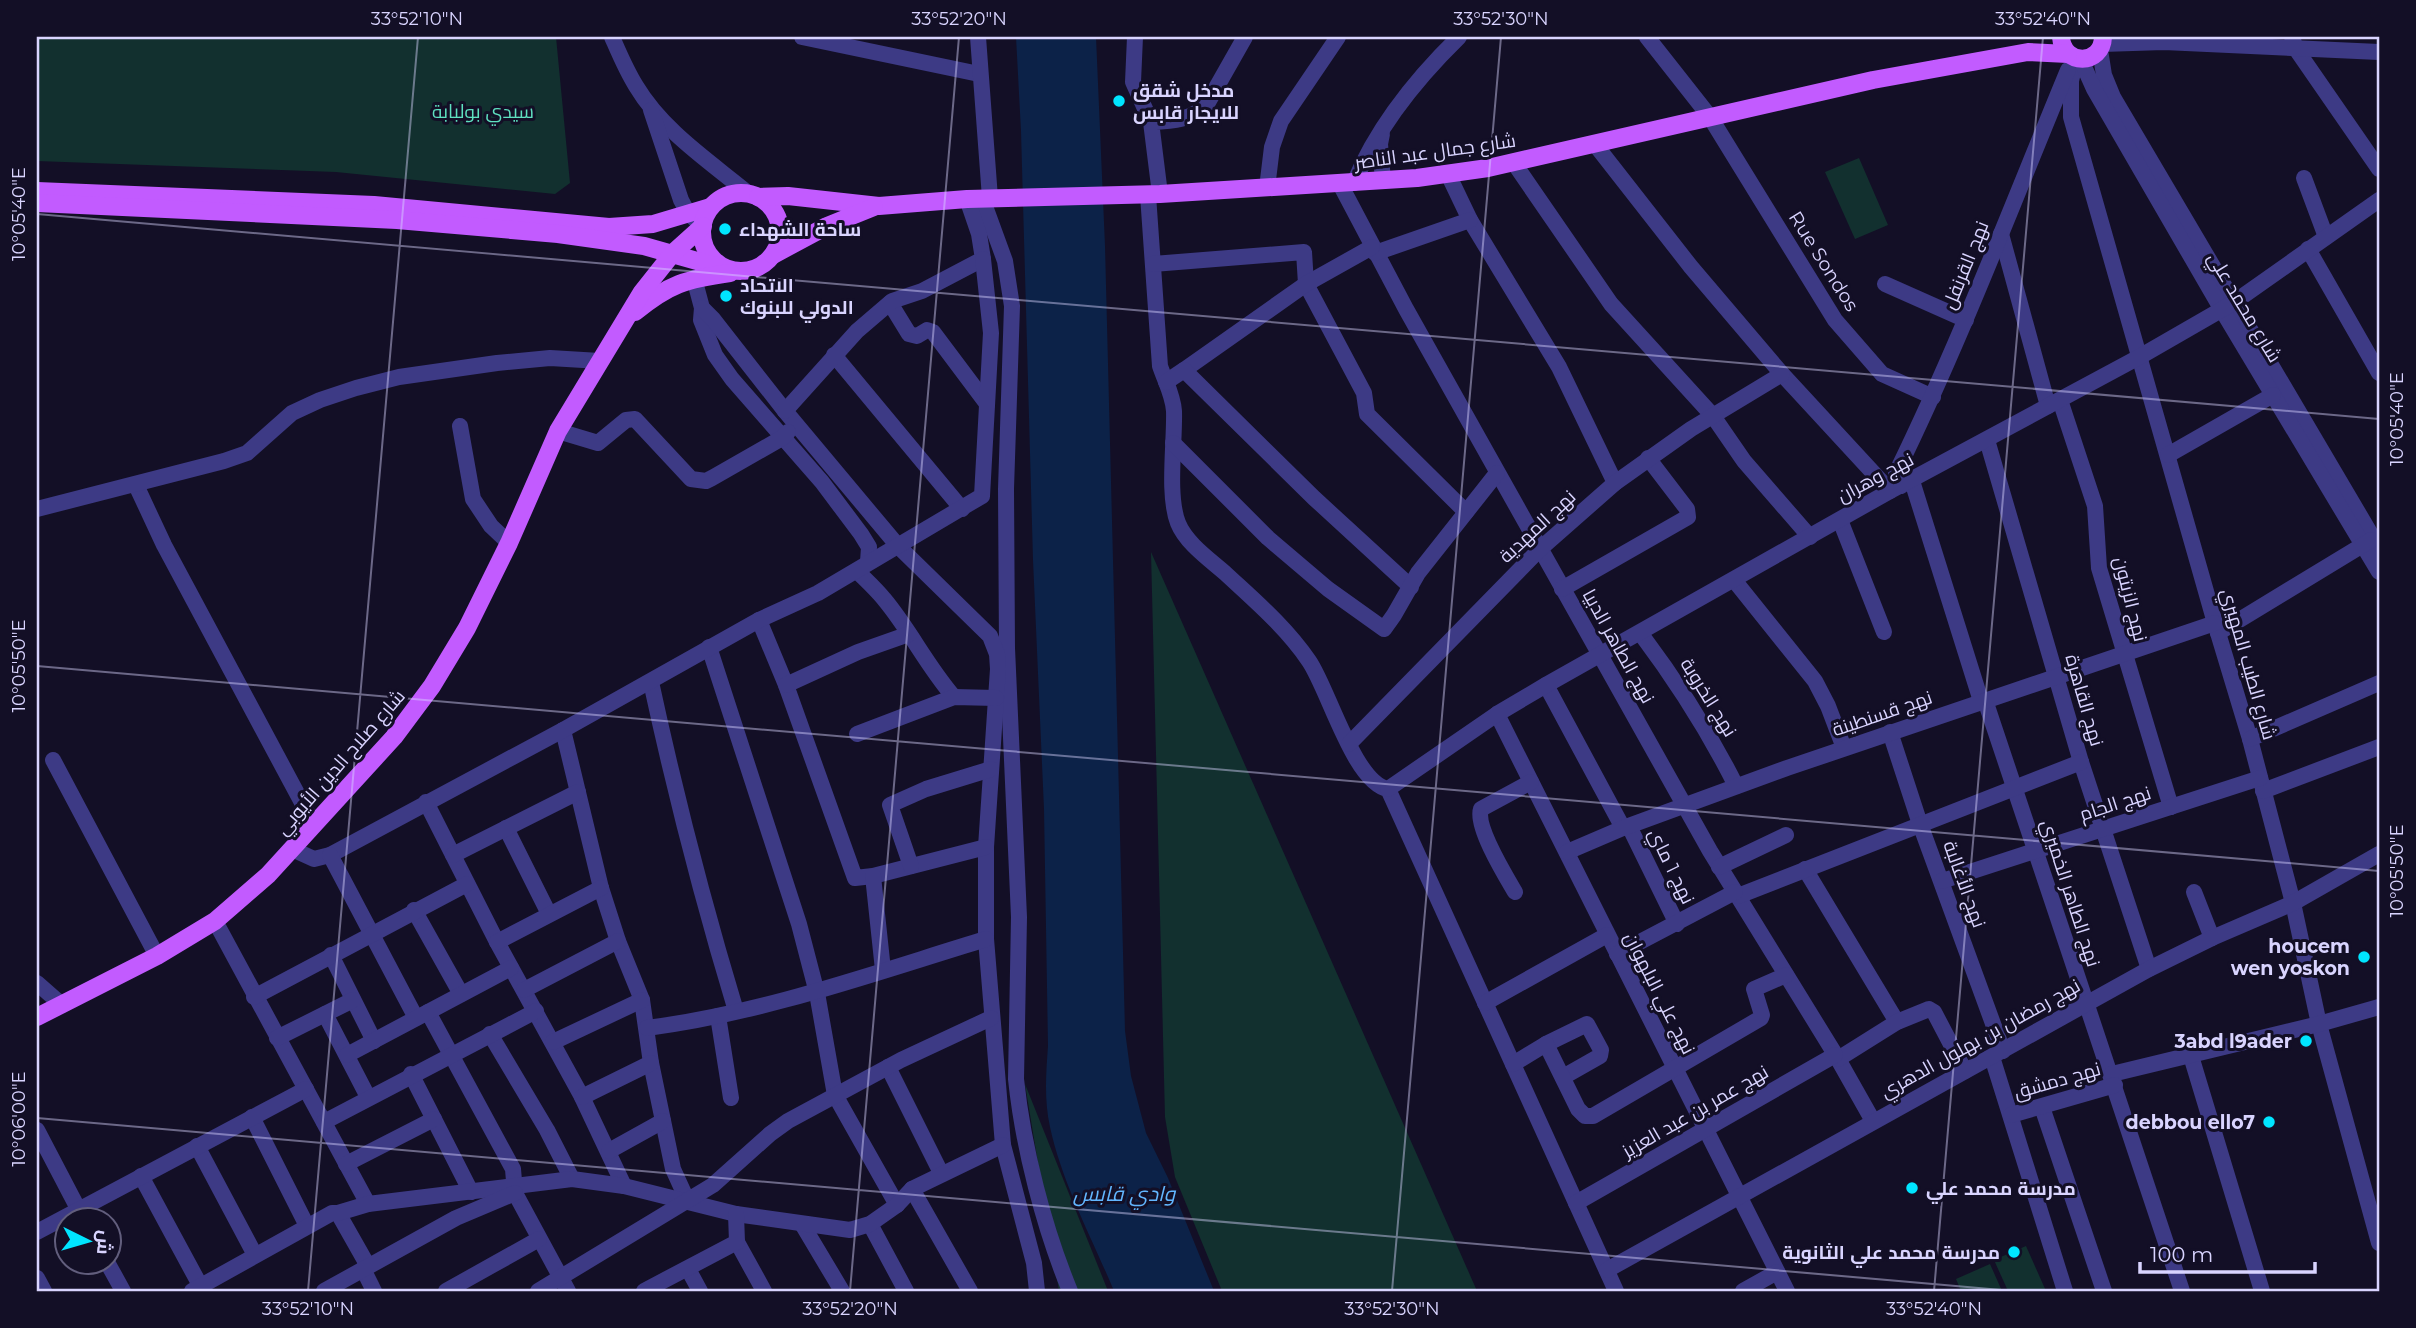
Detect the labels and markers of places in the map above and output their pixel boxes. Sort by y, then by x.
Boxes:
place label: مدخل شقق للايجار قابس [1133,79,1239,124]
marker: مدخل شقق للايجار قابس [1111,93,1127,109]
place label: ساحة الشهداء [739,218,861,241]
marker: ساحة الشهداء [717,221,733,237]
place label: الاتحاد الدولي للبنوك [740,274,854,323]
marker: الاتحاد الدولي للبنوك [718,288,734,304]
place label: houcem wen yoskon [2231,935,2350,980]
marker: houcem wen yoskon [2356,949,2372,965]
place label: 3abd l9ader [2173,1030,2292,1053]
marker: 3abd l9ader [2298,1033,2314,1049]
place label: debbou ello7 [2126,1111,2255,1134]
marker: debbou ello7 [2261,1114,2277,1130]
place label: مدرسة محمد علي [1926,1177,2076,1204]
marker: مدرسة محمد علي [1904,1180,1920,1196]
place label: مدرسة محمد علي الثانوية [1782,1241,2000,1268]
marker: مدرسة محمد علي الثانوية [2006,1244,2022,1260]

